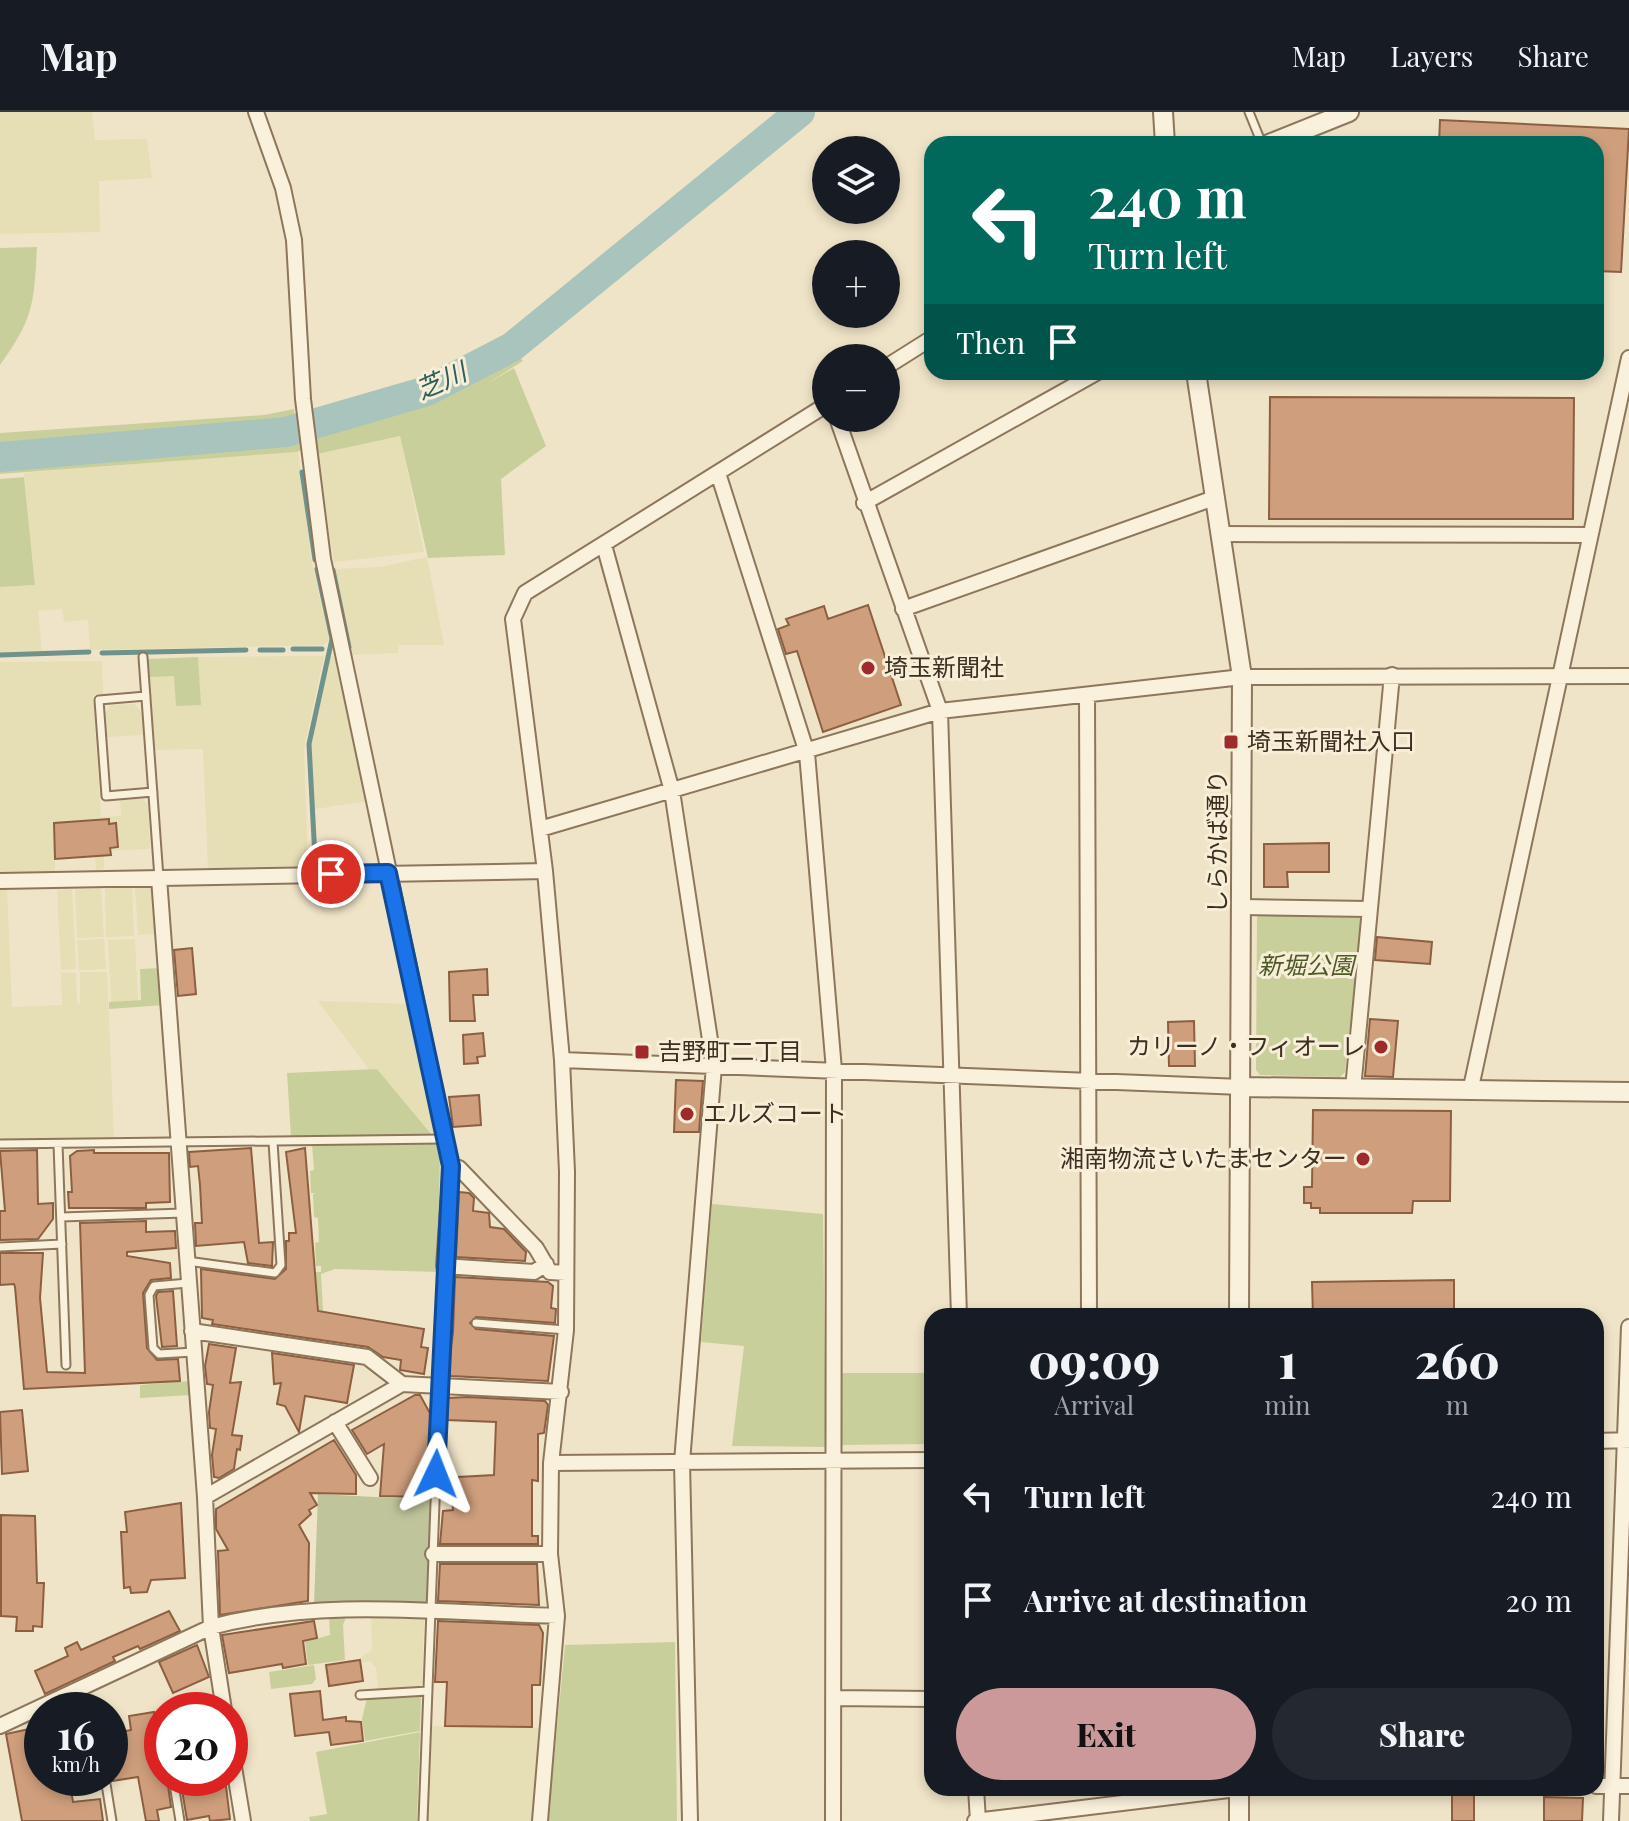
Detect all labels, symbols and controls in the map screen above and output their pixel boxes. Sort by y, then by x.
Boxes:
text: Map [40,30,117,81]
text: Map [1292,37,1346,74]
text: Layers [1390,37,1473,74]
text: Share [1517,37,1589,74]
map controls [812,136,900,432]
button: layers [812,136,900,224]
text: 240 m [1088,158,1247,233]
icon: left [956,168,1060,272]
text: Turn left [1088,230,1227,278]
button: + [812,240,900,328]
icon: arrive [1041,320,1085,364]
text: Then [956,322,1025,362]
button: − [812,344,900,432]
water label: 芝川 [410,352,474,406]
place label: 埼玉新聞社 [884,650,1004,682]
marker: 埼玉新聞社 [859,659,877,677]
place label: 埼玉新聞社入口 [1247,724,1415,756]
marker: 埼玉新聞社入口 [1222,733,1240,751]
street label: しらかば通り [1200,770,1232,914]
pin [297,840,365,908]
icon: arrive [309,852,353,896]
park label: 新堀公園 [1258,948,1357,980]
place label: カリーノ・フィオーレ [1127,1029,1365,1061]
place label: 吉野町二丁目 [658,1034,802,1066]
marker: カリーノ・フィオーレ [1372,1038,1390,1056]
marker: 吉野町二丁目 [633,1043,651,1061]
place label: エルズコート [703,1096,847,1128]
marker: エルズコート [678,1105,696,1123]
place label: 湘南物流さいたまセンター [1060,1141,1347,1173]
marker: 湘南物流さいたまセンター [1354,1150,1372,1168]
text: 09:09 [1028,1327,1160,1391]
text: 1 [1278,1327,1297,1391]
text: 260 [1415,1327,1500,1391]
text: Arrival [1054,1387,1134,1422]
text: min [1264,1387,1311,1422]
text: m [1446,1387,1469,1422]
position arrow [394,1432,478,1516]
icon: left [956,1474,1000,1518]
text: Turn left [1024,1476,1145,1516]
text: 240 m [1491,1476,1572,1516]
icon: arrive [956,1578,1000,1622]
text: Arrive at destination [1024,1580,1307,1620]
text: 20 m [1506,1580,1572,1620]
button: Exit [956,1688,1256,1780]
button: Share [1272,1688,1572,1780]
speed limit sign: 20 [144,1692,248,1796]
text: 16 [57,1707,95,1760]
text: km/h [52,1750,100,1777]

